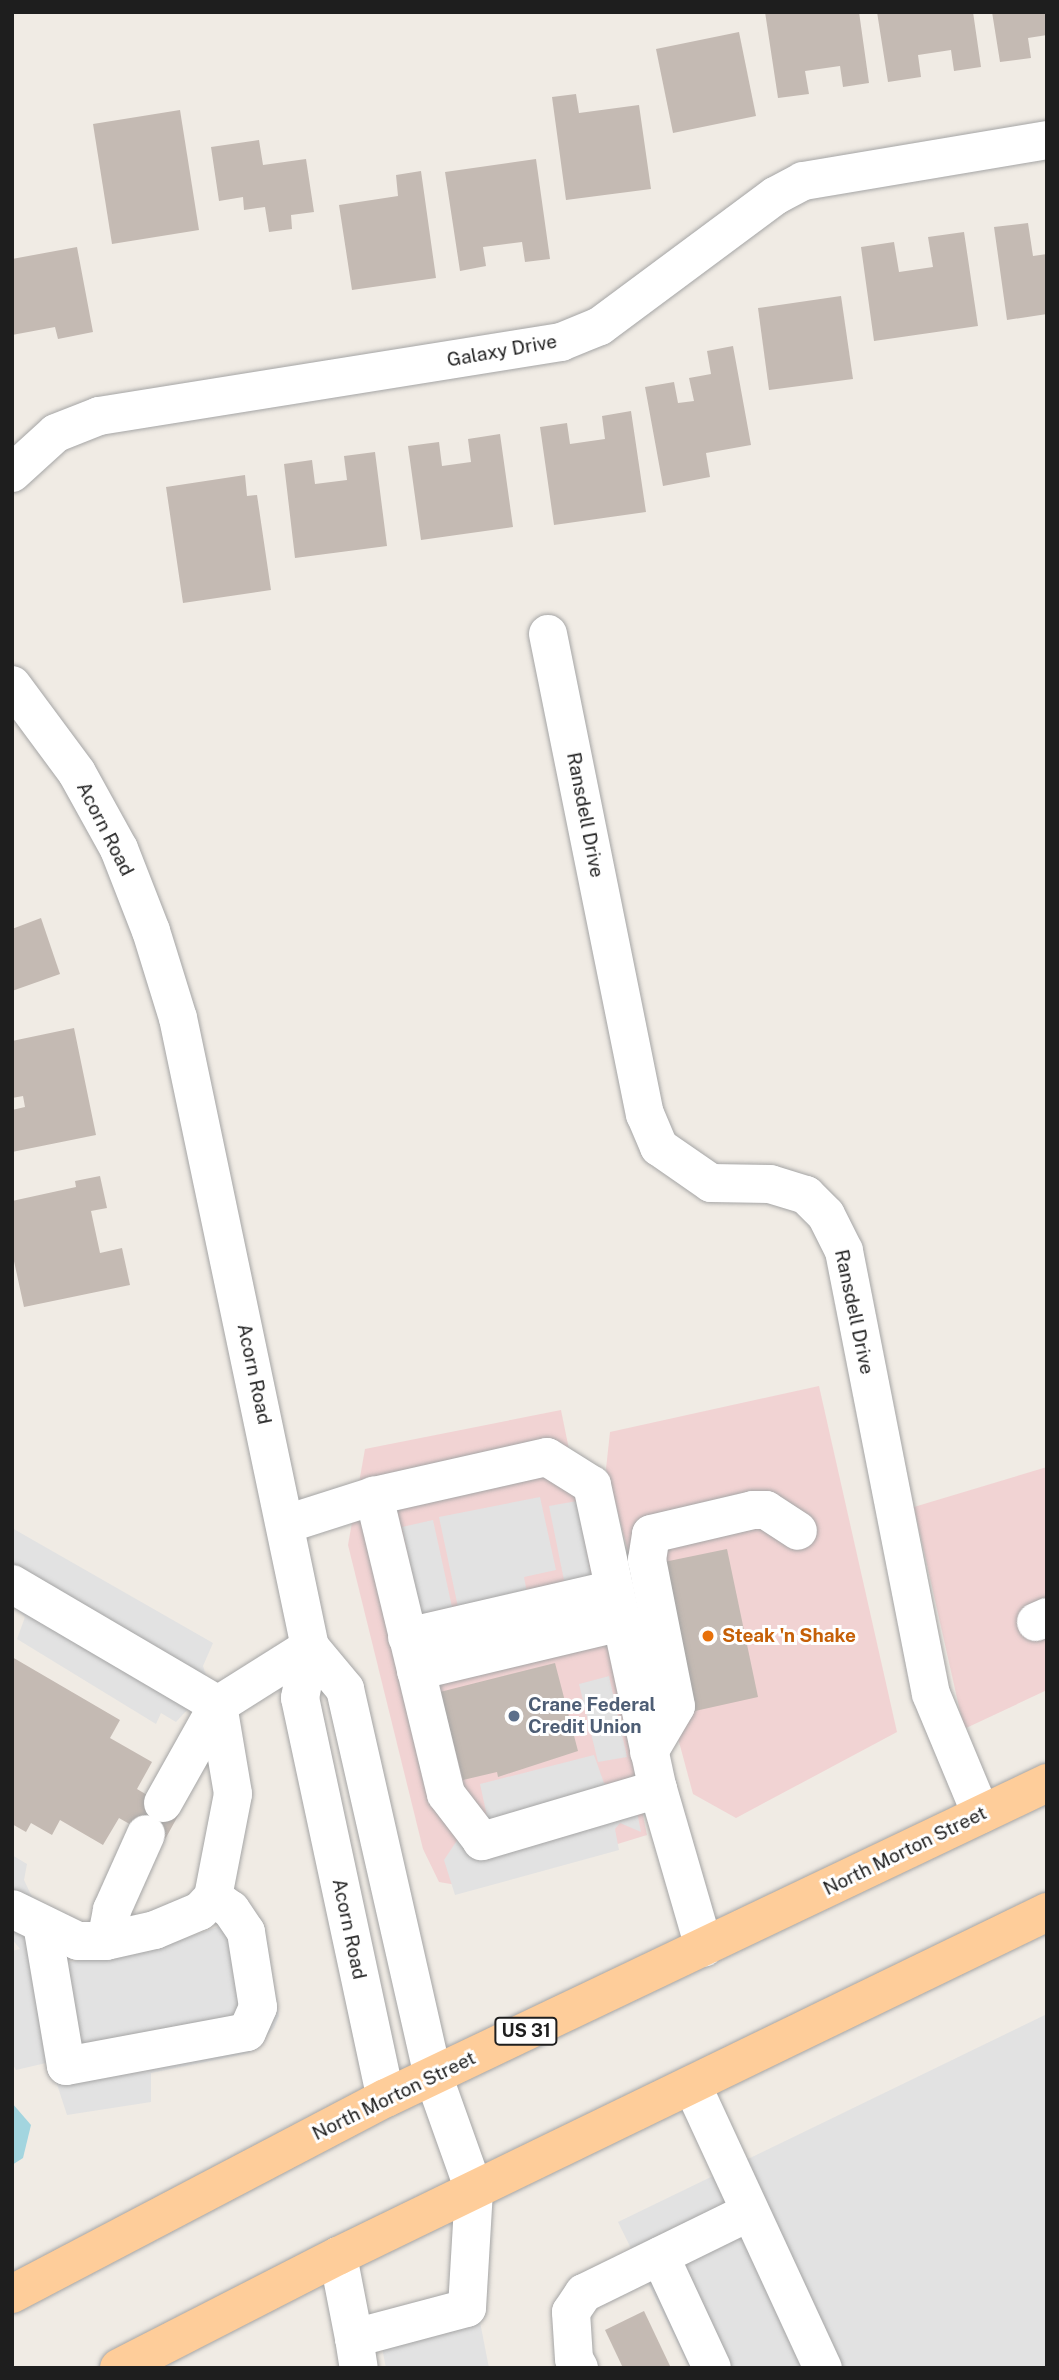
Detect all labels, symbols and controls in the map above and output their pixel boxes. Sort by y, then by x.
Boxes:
street label: Galaxy Drive [445,330,559,372]
street label: Ransdell Drive [562,750,608,880]
street label: Acorn Road [72,778,138,880]
street label: Ransdell Drive [830,1247,878,1377]
street label: Acorn Road [232,1322,276,1426]
place label: Steak 'n Shake [722,1625,856,1647]
marker: Steak 'n Shake [700,1628,716,1644]
place label: Crane Federal Credit Union [528,1694,656,1738]
marker: Crane Federal Credit Union [506,1708,522,1724]
street label: North Morton Street [820,1802,990,1900]
street label: Acorn Road [327,1877,371,1981]
road number: US 31 [493,2017,559,2046]
street label: North Morton Street [309,2047,479,2145]

